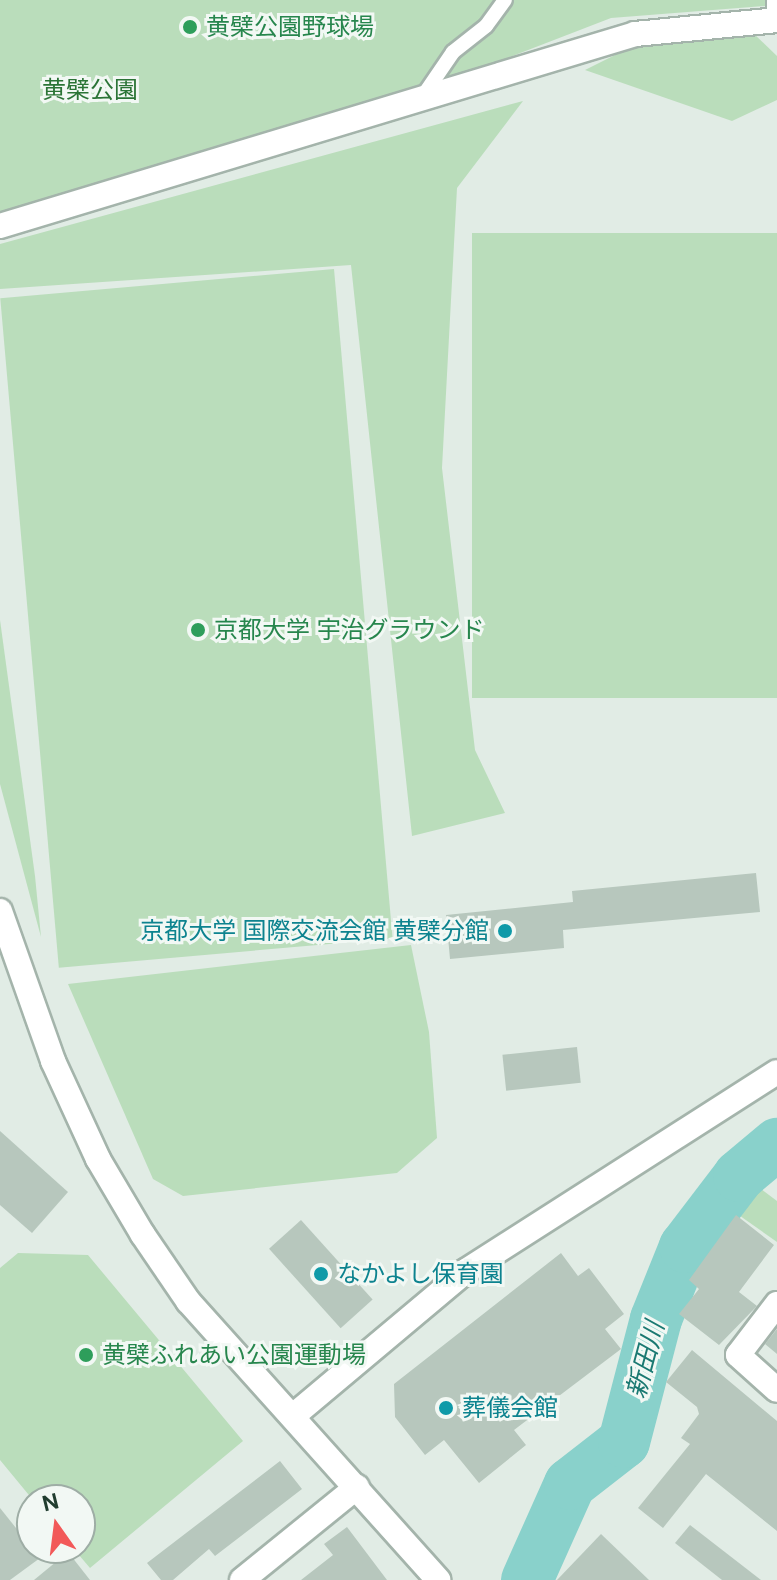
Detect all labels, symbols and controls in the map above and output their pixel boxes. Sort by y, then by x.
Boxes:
place label: 黄檗公園野球場 [206,13,374,41]
marker: 黄檗公園野球場 [181,18,199,36]
park label: 黄檗公園 [42,76,138,104]
place label: 京都大学 宇治グラウンド [214,616,484,644]
marker: 京都大学 宇治グラウンド [189,621,207,639]
place label: 京都大学 国際交流会館 黄檗分館 [140,917,489,945]
marker: 京都大学 国際交流会館 黄檗分館 [496,922,514,940]
place label: なかよし保育園 [337,1260,505,1288]
marker: なかよし保育園 [312,1265,330,1283]
water label: 新田川 [621,1318,671,1402]
place label: 黄檗ふれあい公園運動場 [102,1341,366,1369]
marker: 黄檗ふれあい公園運動場 [77,1346,95,1364]
place label: 葬儀会館 [462,1394,558,1422]
marker: 葬儀会館 [437,1399,455,1417]
north arrow [16,1484,96,1564]
text: N [39,1486,62,1518]

